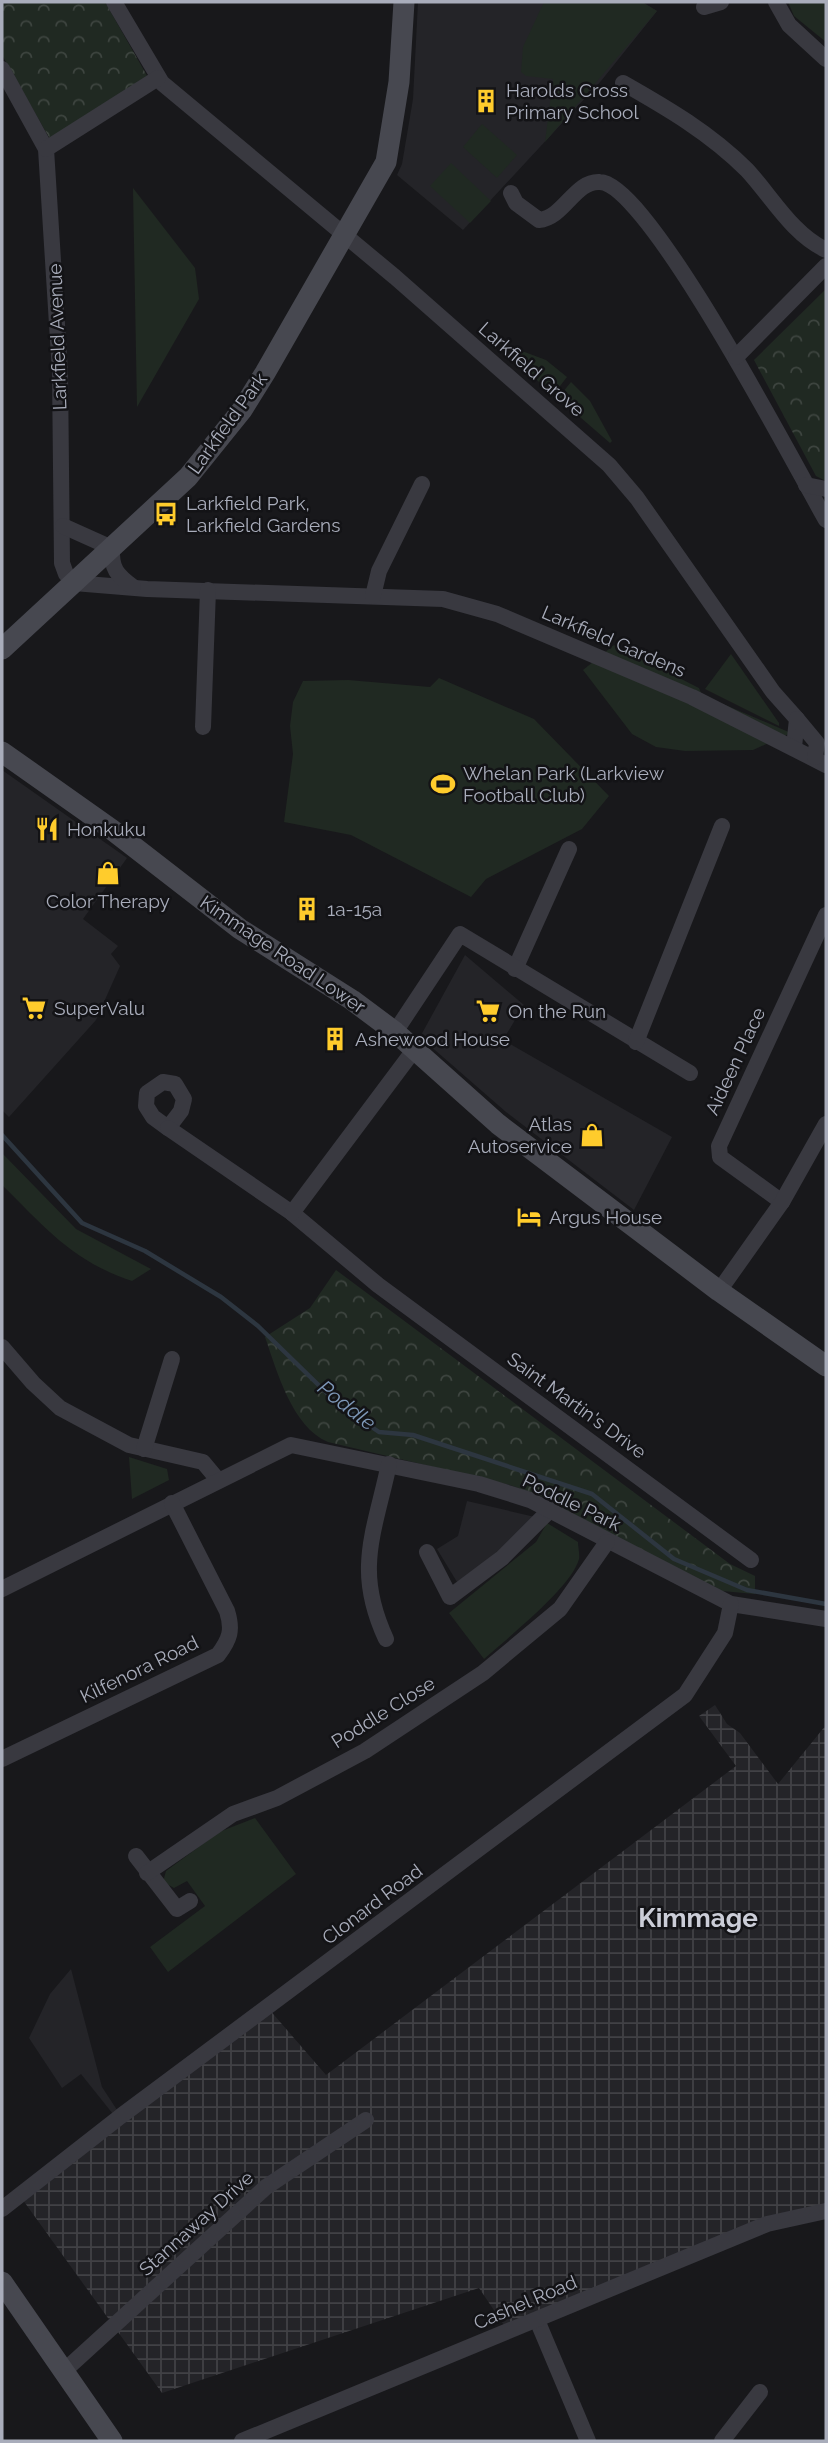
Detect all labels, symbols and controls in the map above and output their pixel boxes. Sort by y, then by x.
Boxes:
place label: Harolds Cross Primary School [506,79,639,123]
building icon: Harolds Cross Primary School [472,87,500,115]
street label: Larkfield Avenue [43,263,71,411]
street label: Larkfield Grove [475,317,589,421]
street label: Larkfield Park [183,368,271,478]
place label: Larkfield Park, Larkfield Gardens [186,492,340,536]
bus stop icon: Larkfield Park, Larkfield Gardens [152,500,180,528]
street label: Larkfield Gardens [539,601,689,681]
place label: Whelan Park (Larkview Football Club) [463,762,665,806]
sports icon: Whelan Park (Larkview Football Club) [429,770,457,798]
restaurant icon: Honkuku [33,815,61,843]
place label: Honkuku [67,818,146,840]
shop icon: Color Therapy [94,859,122,887]
place label: Color Therapy [46,890,170,912]
street label: Kimmage Road Lower [196,890,370,1018]
building icon: 1a-15a [293,895,321,923]
place label: 1a-15a [327,898,382,920]
supermarket icon: SuperValu [20,994,48,1022]
place label: SuperValu [54,997,145,1019]
supermarket icon: On the Run [474,997,502,1025]
place label: On the Run [508,1000,606,1022]
street label: Aideen Place [701,1004,769,1118]
building icon: Ashewood House [321,1025,349,1053]
place label: Ashewood House [355,1028,510,1050]
place label: Atlas Autoservice [468,1113,572,1157]
shop icon: Atlas Autoservice [578,1121,606,1149]
hotel icon: Argus House [515,1203,543,1231]
place label: Argus House [549,1206,662,1228]
street label: Saint Martin's Drive [503,1347,651,1463]
water label: Poddle [313,1375,381,1435]
street label: Poddle Park [519,1469,625,1535]
street label: Kilfenora Road [76,1631,202,1707]
street label: Poddle Close [327,1672,439,1752]
street label: Clonard Road [318,1859,426,1949]
district label: Kimmage [638,1903,758,1933]
street label: Stannaway Drive [135,2166,257,2280]
street label: Cashel Road [470,2270,580,2334]

